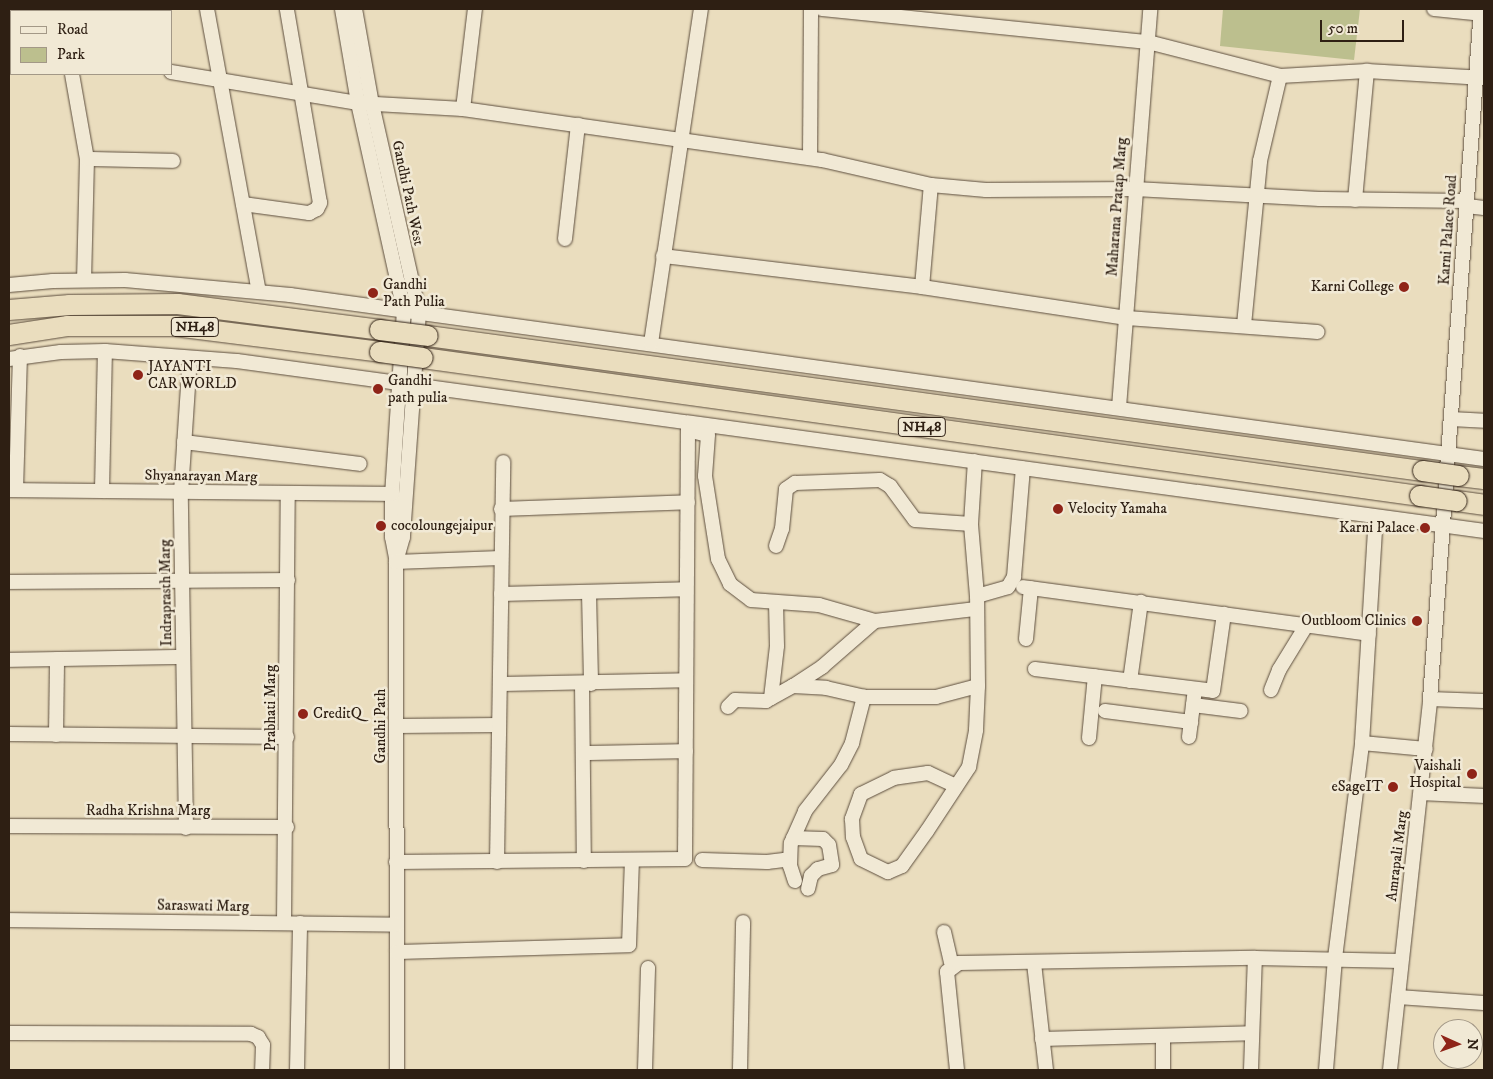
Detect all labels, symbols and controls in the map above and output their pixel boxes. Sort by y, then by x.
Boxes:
legend [10,10,172,75]
scale bar [1323,10,1407,42]
text: 50 m [1328,19,1358,38]
text: Road [57,20,88,39]
text: Park [57,45,85,64]
street label: Maharana Pratap Marg [1103,137,1131,277]
street label: Gandhi Path West [388,139,428,247]
street label: Karni Palace Road [1435,174,1461,286]
place label: Gandhi Path Pulia [383,275,445,310]
place label: Karni College [1311,278,1394,296]
marker: Karni College [1398,281,1410,293]
marker: Gandhi Path Pulia [367,287,379,299]
road number: NH48 [170,316,220,338]
place label: JAYANTI CAR WORLD [148,357,237,392]
marker: JAYANTI CAR WORLD [132,369,144,381]
place label: Gandhi path pulia [388,371,447,406]
marker: Gandhi path pulia [372,383,384,395]
road number: NH48 [897,416,947,438]
street label: Shyanarayan Marg [145,466,257,486]
place label: Velocity Yamaha [1068,500,1167,518]
marker: Velocity Yamaha [1052,503,1064,515]
place label: cocoloungejaipur [391,517,493,535]
place label: Karni Palace [1339,519,1415,537]
marker: cocoloungejaipur [375,520,387,532]
marker: Karni Palace [1419,522,1431,534]
street label: Indraprasth Marg [156,540,176,646]
place label: Outbloom Clinics [1301,612,1406,630]
marker: Outbloom Clinics [1410,614,1424,628]
street label: Prabhati Marg [262,665,280,751]
street label: Gandhi Path [372,689,390,763]
place label: CreditQ [313,705,362,723]
marker: CreditQ [297,708,309,720]
place label: Vaishali Hospital [1409,756,1461,791]
marker: Vaishali Hospital [1465,767,1479,781]
place label: eSageIT [1331,778,1383,796]
marker: eSageIT [1387,781,1399,793]
street label: Radha Krishna Marg [86,802,210,820]
street label: Amrapali Marg [1383,810,1411,902]
street label: Saraswati Marg [157,896,249,916]
north arrow [1433,1019,1483,1069]
text: N [1463,1038,1481,1051]

